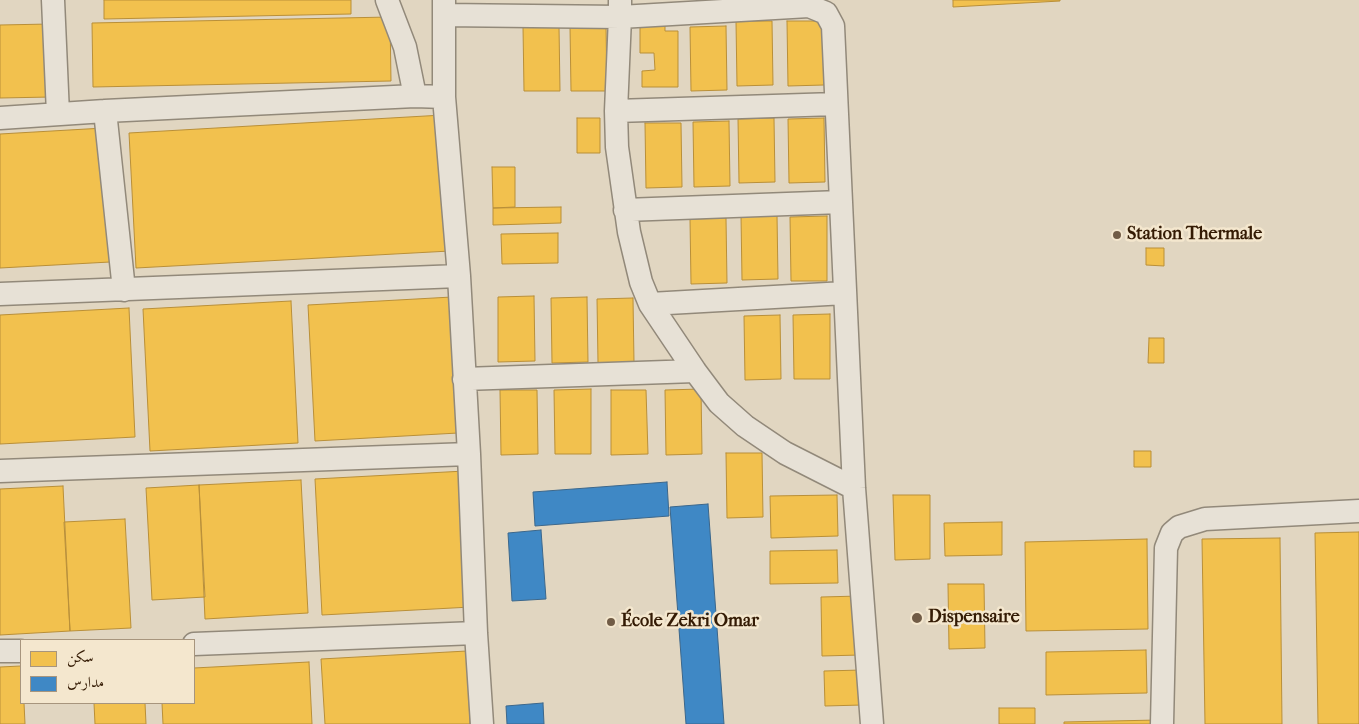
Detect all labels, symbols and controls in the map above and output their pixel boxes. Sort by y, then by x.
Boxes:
place label: Station Thermale [1127,224,1262,246]
marker: Station Thermale [1111,229,1123,241]
place label: Dispensaire [928,607,1020,629]
place label: École Zekri Omar [621,611,759,633]
marker: Dispensaire [910,611,924,625]
marker: École Zekri Omar [605,616,617,628]
legend [20,639,195,704]
text: سكن [67,648,94,666]
text: مدارس [67,673,104,691]

